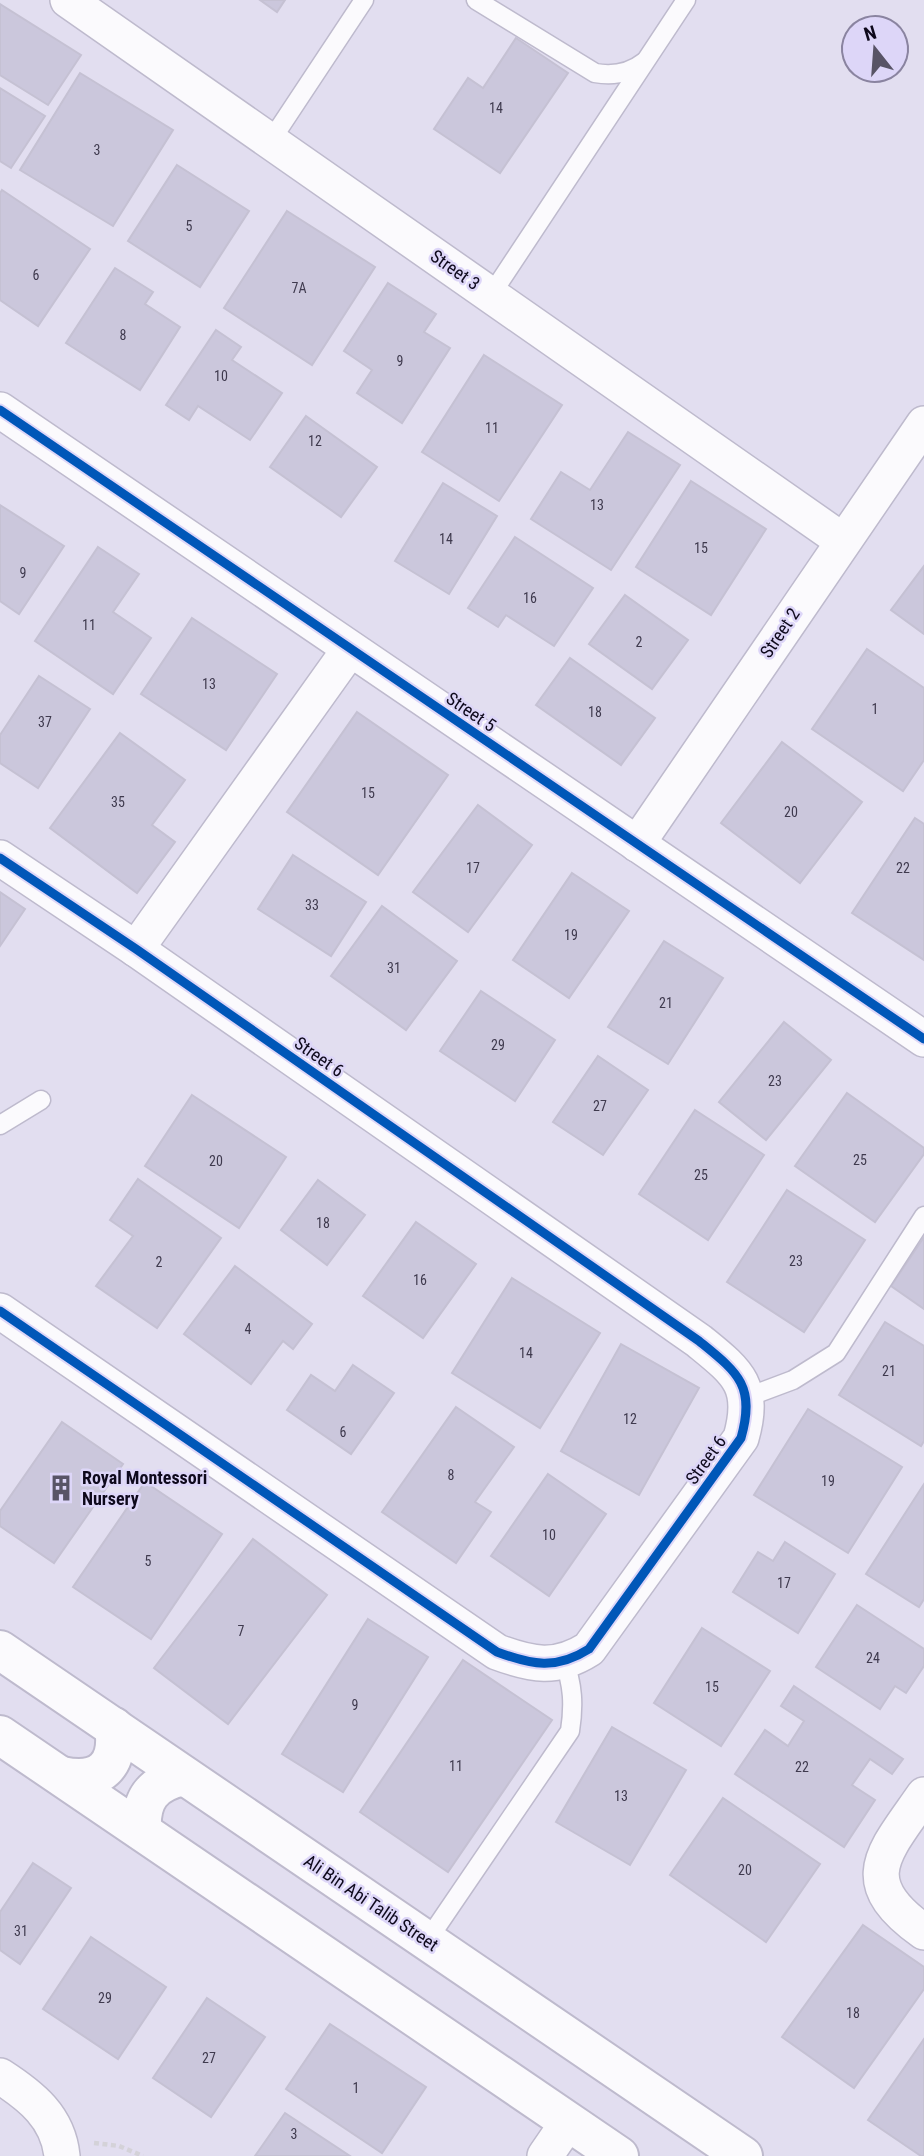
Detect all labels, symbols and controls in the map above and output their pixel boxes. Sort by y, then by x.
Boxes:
north arrow [840,14,910,84]
text: N [861,21,879,46]
house number: 14 [489,100,503,116]
house number: 3 [94,142,100,158]
house number: 5 [186,218,193,234]
street label: Street 3 [427,245,484,294]
house number: 6 [33,267,40,283]
house number: 7A [292,280,306,296]
house number: 8 [120,327,127,343]
house number: 9 [397,353,403,369]
house number: 10 [214,368,228,384]
house number: 11 [485,420,499,436]
house number: 12 [308,433,322,449]
house number: 13 [590,497,604,513]
house number: 14 [439,531,453,547]
house number: 15 [694,540,708,556]
house number: 9 [20,565,26,581]
house number: 16 [523,590,537,606]
street label: Street 2 [755,604,804,661]
house number: 11 [82,617,96,633]
house number: 2 [636,634,643,650]
house number: 13 [202,676,216,692]
street label: Street 5 [443,687,500,736]
house number: 1 [872,701,878,717]
house number: 18 [588,704,602,720]
house number: 37 [38,714,52,730]
house number: 15 [361,785,375,801]
house number: 35 [111,794,125,810]
house number: 20 [784,804,798,820]
house number: 17 [466,860,480,876]
house number: 22 [896,860,910,876]
house number: 33 [305,897,319,913]
house number: 19 [564,927,578,943]
house number: 31 [387,960,401,976]
house number: 21 [659,995,673,1011]
street label: Street 6 [291,1032,348,1081]
house number: 29 [491,1037,505,1053]
house number: 23 [768,1073,782,1089]
house number: 27 [593,1098,607,1114]
house number: 25 [853,1152,867,1168]
house number: 20 [209,1153,223,1169]
house number: 25 [694,1167,708,1183]
house number: 18 [316,1215,330,1231]
house number: 23 [789,1253,803,1269]
house number: 2 [156,1254,163,1270]
house number: 16 [413,1272,427,1288]
house number: 4 [245,1321,252,1337]
house number: 14 [519,1345,533,1361]
house number: 21 [882,1363,896,1379]
house number: 12 [623,1411,637,1427]
house number: 6 [340,1424,347,1440]
street label: Street 6 [681,1431,730,1488]
place label: Royal Montessori Nursery [82,1467,207,1509]
house number: 8 [448,1467,455,1483]
building icon: Royal Montessori Nursery [46,1473,76,1503]
house number: 19 [821,1473,835,1489]
house number: 10 [542,1527,556,1543]
house number: 5 [145,1553,152,1569]
house number: 17 [777,1575,791,1591]
house number: 7 [238,1623,245,1639]
house number: 24 [866,1650,880,1666]
house number: 15 [705,1679,719,1695]
house number: 9 [352,1697,358,1713]
house number: 11 [449,1758,463,1774]
house number: 22 [795,1759,809,1775]
house number: 13 [614,1788,628,1804]
street label: Ali Bin Abi Talib Street [300,1850,442,1955]
house number: 20 [738,1862,752,1878]
house number: 31 [14,1923,28,1939]
house number: 29 [98,1990,112,2006]
house number: 18 [846,2005,860,2021]
house number: 27 [202,2050,216,2066]
house number: 1 [353,2080,359,2096]
house number: 3 [291,2126,297,2142]

